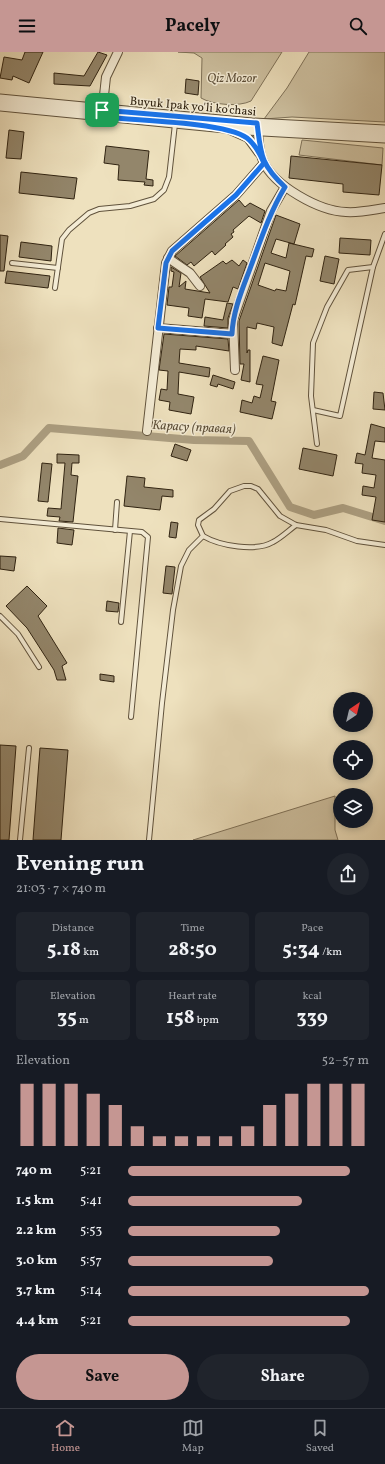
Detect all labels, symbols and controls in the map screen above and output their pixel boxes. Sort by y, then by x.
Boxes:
text: Pacely [165,14,220,39]
icon: menu [16,15,38,37]
icon: search [347,15,369,37]
park label: Qiz Mozor [207,71,257,87]
pin [85,93,119,127]
street label: Buyuk Ipak yo'li ko'chasi [129,93,257,121]
icon: arrive [91,99,113,121]
water label: Карасу (правая) [152,417,236,439]
north arrow [333,692,373,732]
map controls [333,692,373,828]
button: locate [333,740,373,780]
button: layers [333,788,373,828]
text: Evening run [16,849,145,880]
button: share [327,853,369,895]
text: 21:03 · 7 × 740 m [16,880,106,898]
text: Distance [52,921,94,936]
text: Time [180,921,205,936]
text: Pace [301,921,323,936]
text: 5.18 [47,936,81,964]
text: 28:50 [168,936,217,964]
text: 5:34 [282,936,320,964]
text: km [81,945,99,960]
text: /km [320,945,342,960]
text: Elevation [50,989,96,1004]
text: Heart rate [168,989,217,1004]
text: kcal [302,989,322,1004]
text: 35 [57,1004,77,1032]
text: 158 [166,1004,195,1032]
text: 339 [297,1004,328,1032]
text: m [77,1013,89,1028]
text: bpm [195,1013,219,1028]
text: Elevation [16,1052,70,1070]
text: 52–57 m [322,1052,369,1070]
text: 740 m [16,1162,52,1180]
text: 5:21 [80,1162,101,1180]
text: 1.5 km [16,1192,54,1210]
text: 5:41 [80,1192,102,1210]
text: 2.2 km [16,1222,56,1240]
text: 5:53 [80,1222,102,1240]
text: 3.0 km [16,1252,57,1270]
text: 5:57 [80,1252,102,1270]
text: 3.7 km [16,1282,55,1300]
text: 5:14 [80,1282,102,1300]
text: 4.4 km [16,1312,59,1330]
text: 5:21 [80,1312,101,1330]
button: Save [16,1354,189,1400]
button: Share [197,1354,369,1400]
tab: Home [51,1417,80,1456]
tab: Map [182,1417,204,1456]
tab: Saved [306,1417,334,1456]

